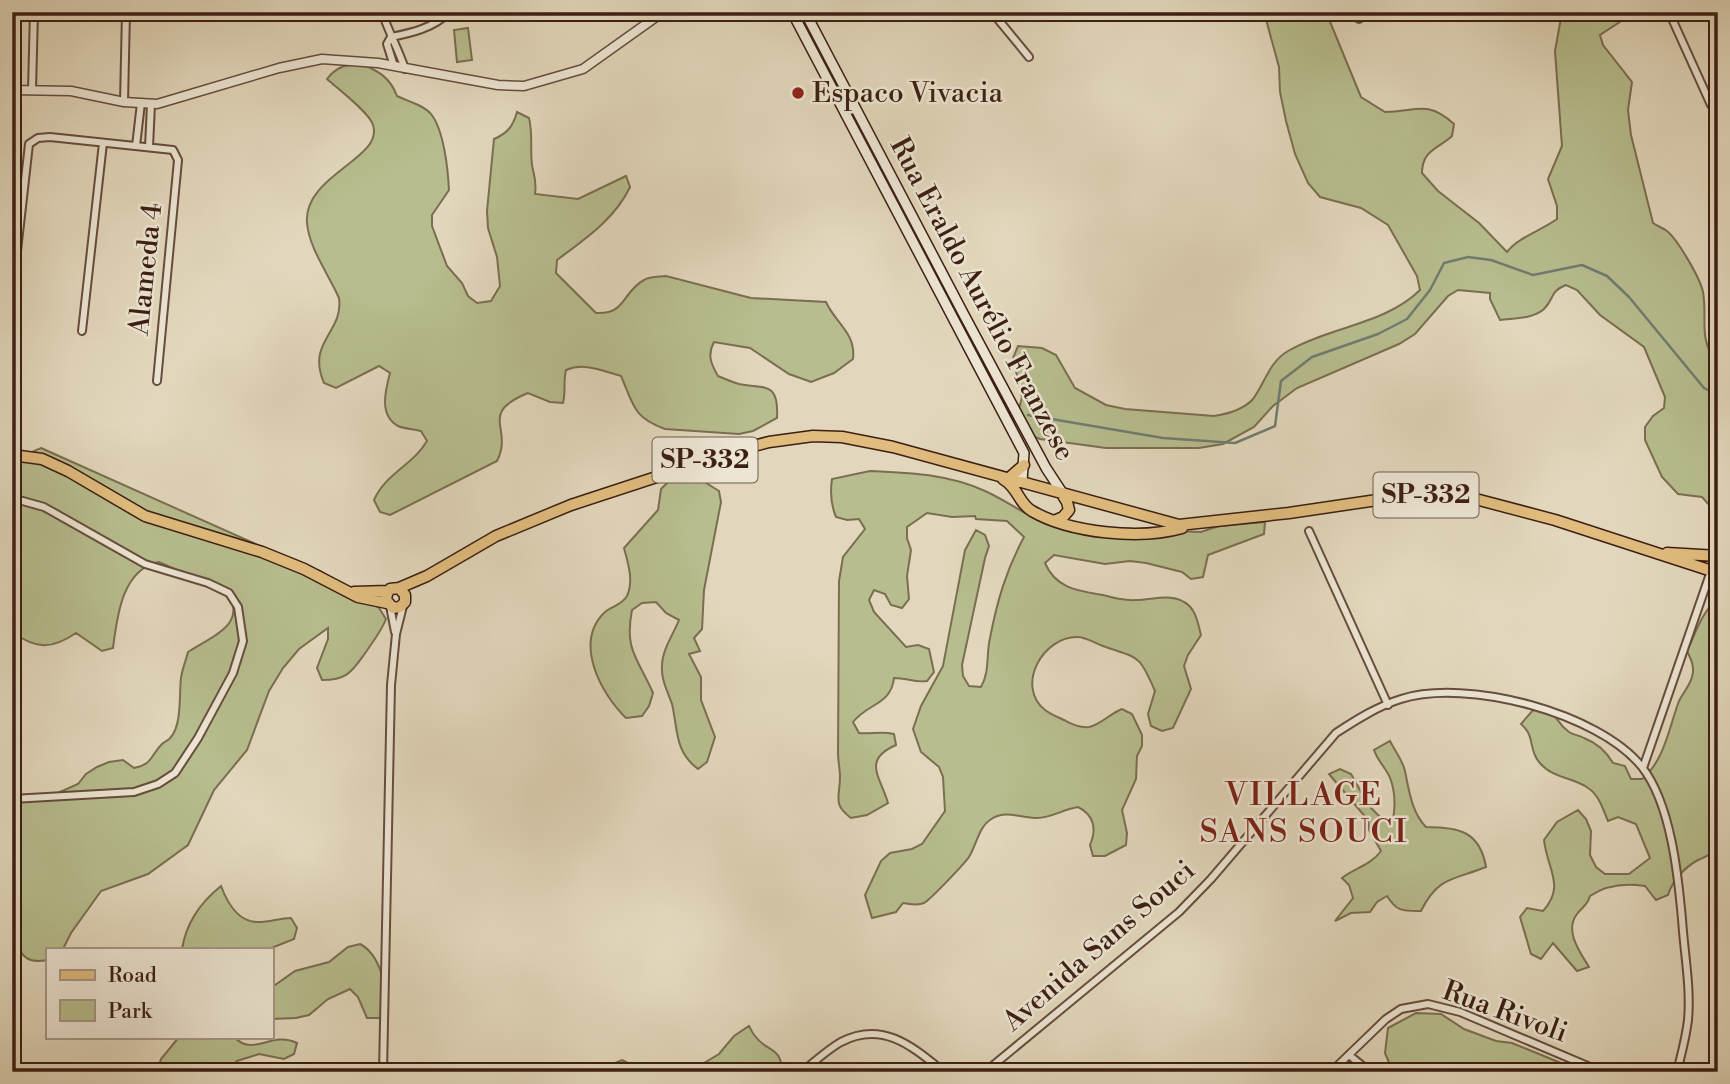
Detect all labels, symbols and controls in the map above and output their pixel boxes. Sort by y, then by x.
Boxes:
place label: Espaco Vivacia [812,76,1004,111]
marker: Espaco Vivacia [790,85,806,101]
street label: Rua Eraldo Aurélio Franzese [882,131,1082,467]
street label: Alameda 4 [122,201,170,338]
road number: SP-332 [652,437,758,482]
road number: SP-332 [1374,472,1478,517]
district label: VILLAGE SANS SOUCI [1199,775,1409,852]
street label: Avenida Sans Souci [995,853,1202,1040]
legend [46,948,273,1038]
text: Road [108,963,157,989]
street label: Rua Rivoli [1438,973,1572,1051]
text: Park [108,999,153,1025]

